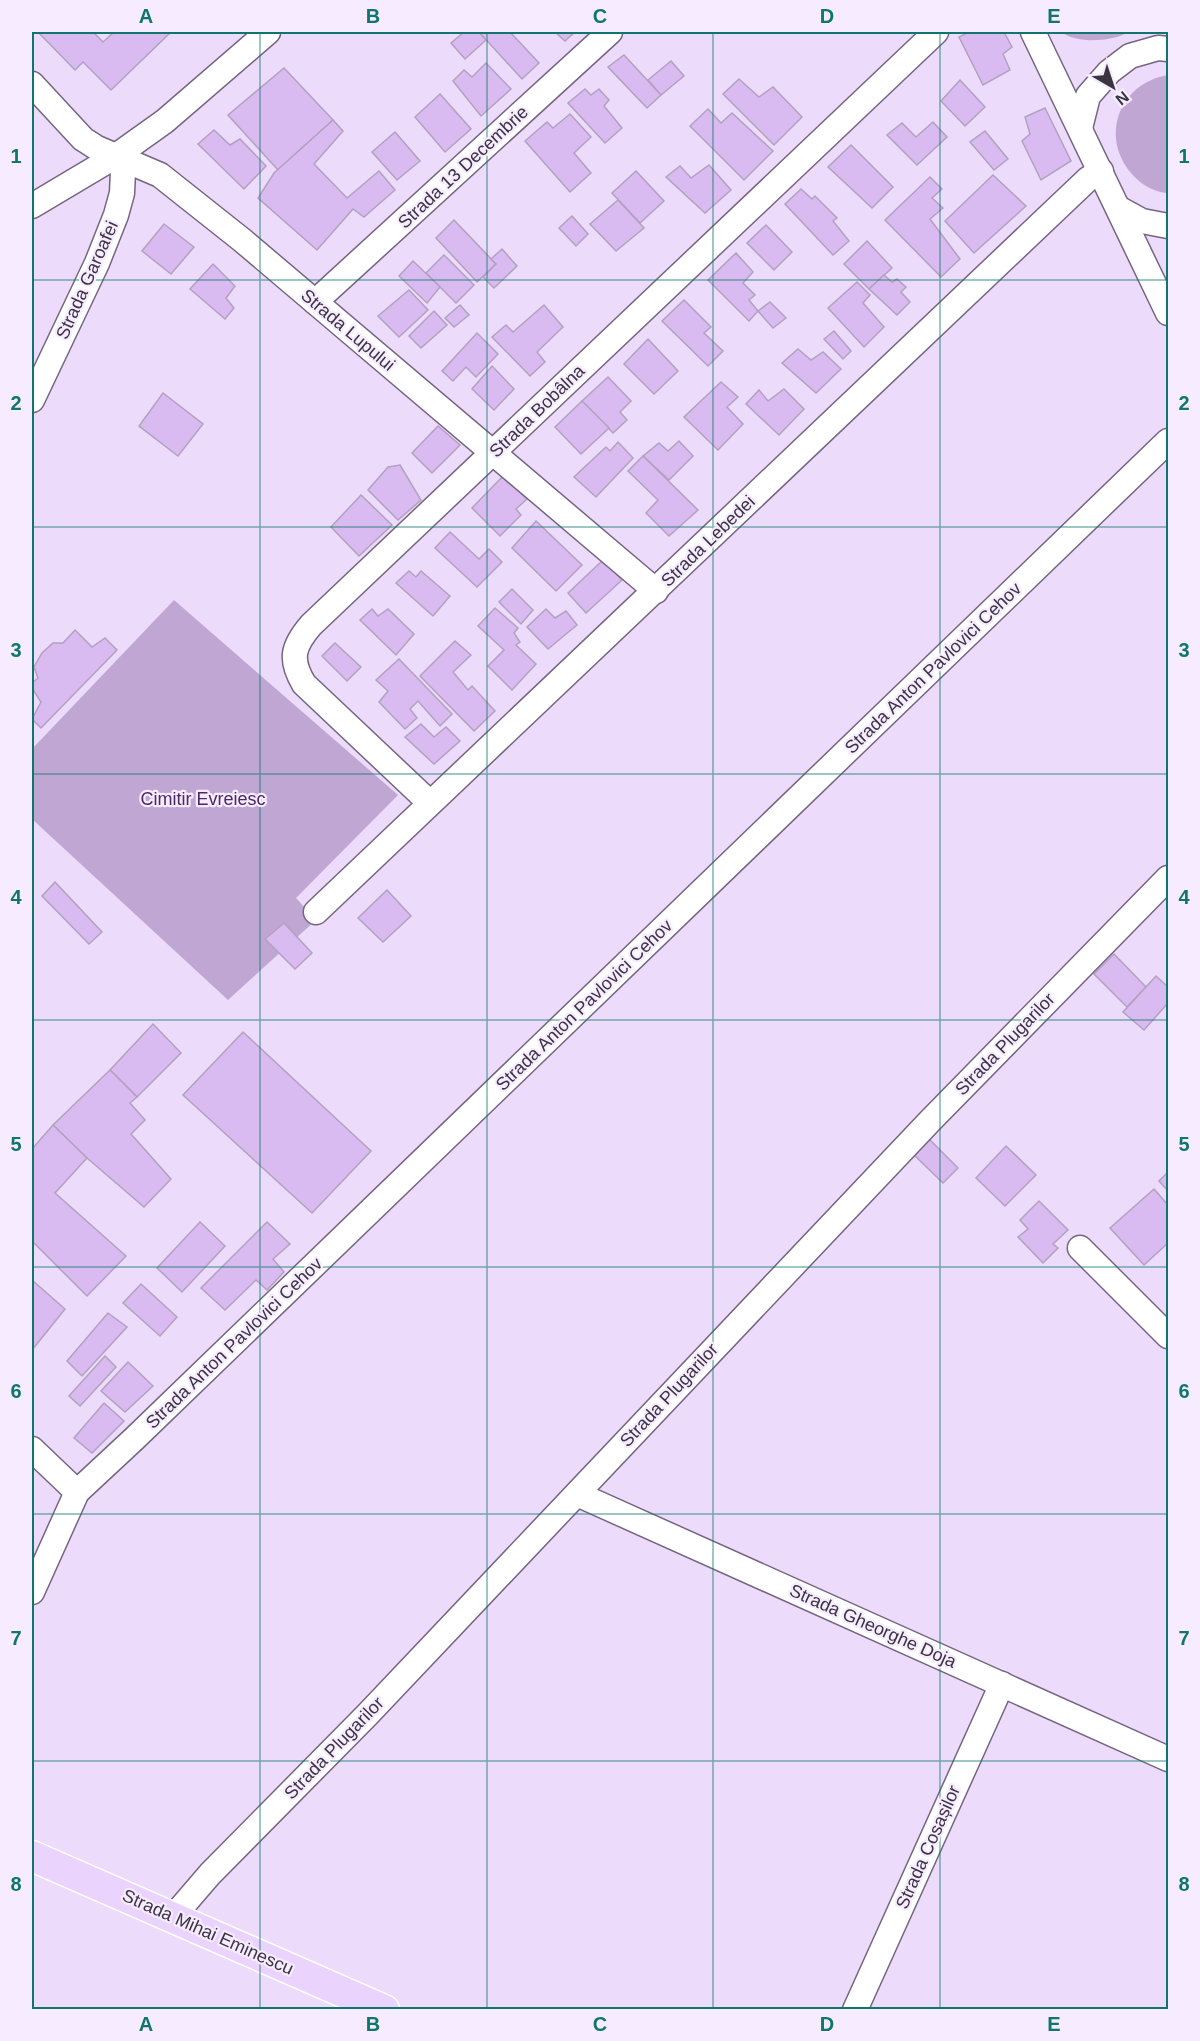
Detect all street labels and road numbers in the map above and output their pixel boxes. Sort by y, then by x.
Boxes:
street label: Strada 13 Decembrie [394,102,532,232]
street label: Strada Garoafei [52,218,122,342]
street label: Strada Lupului [297,285,399,375]
street label: Strada Bobâlna [485,360,589,461]
street label: Strada Lebedei [657,491,759,591]
street label: Strada Anton Pavlovici Cehov [841,578,1025,758]
street label: Strada Anton Pavlovici Cehov [492,915,676,1095]
street label: Strada Plugarilor [951,989,1059,1099]
street label: Strada Anton Pavlovici Cehov [142,1253,326,1433]
street label: Strada Plugarilor [616,1339,722,1451]
street label: Strada Gheorghe Doja [787,1580,960,1672]
street label: Strada Plugarilor [280,1693,388,1803]
street label: Strada Cosașilor [892,1782,964,1912]
street label: Strada Mihai Eminescu [119,1885,297,1979]

